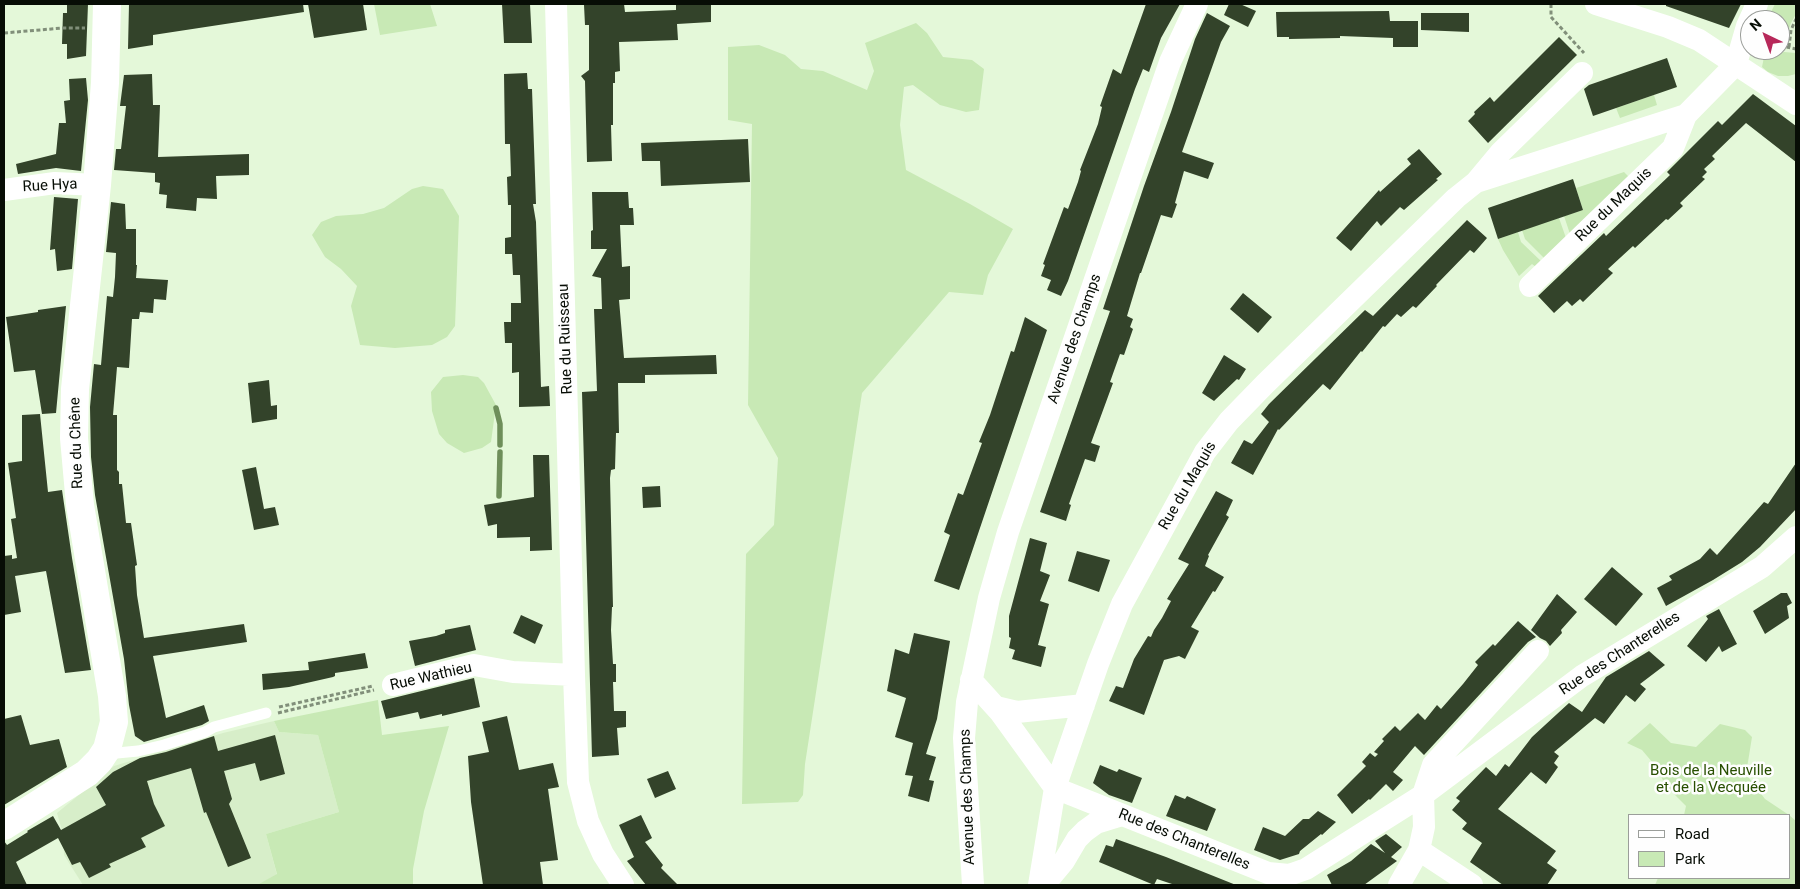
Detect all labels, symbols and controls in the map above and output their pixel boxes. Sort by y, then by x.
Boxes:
north arrow [1740,10,1790,60]
text: N [1747,15,1765,34]
street label: Rue du Maquis [1572,164,1656,246]
street label: Rue Hya [22,176,78,196]
street label: Avenue des Champs [1044,272,1106,406]
street label: Rue du Ruisseau [555,283,577,395]
street label: Rue du Chêne [66,397,88,489]
street label: Rue du Maquis [1155,439,1221,533]
street label: Rue des Chanterelles [1556,608,1684,700]
street label: Rue Wathieu [388,659,474,695]
street label: Avenue des Champs [957,729,979,865]
park label: Bois de la Neuville et de la Vecquée [1650,762,1772,797]
street label: Rue des Chanterelles [1116,805,1252,875]
legend [1628,814,1790,879]
text: Road [1675,825,1709,843]
text: Park [1675,850,1705,868]

